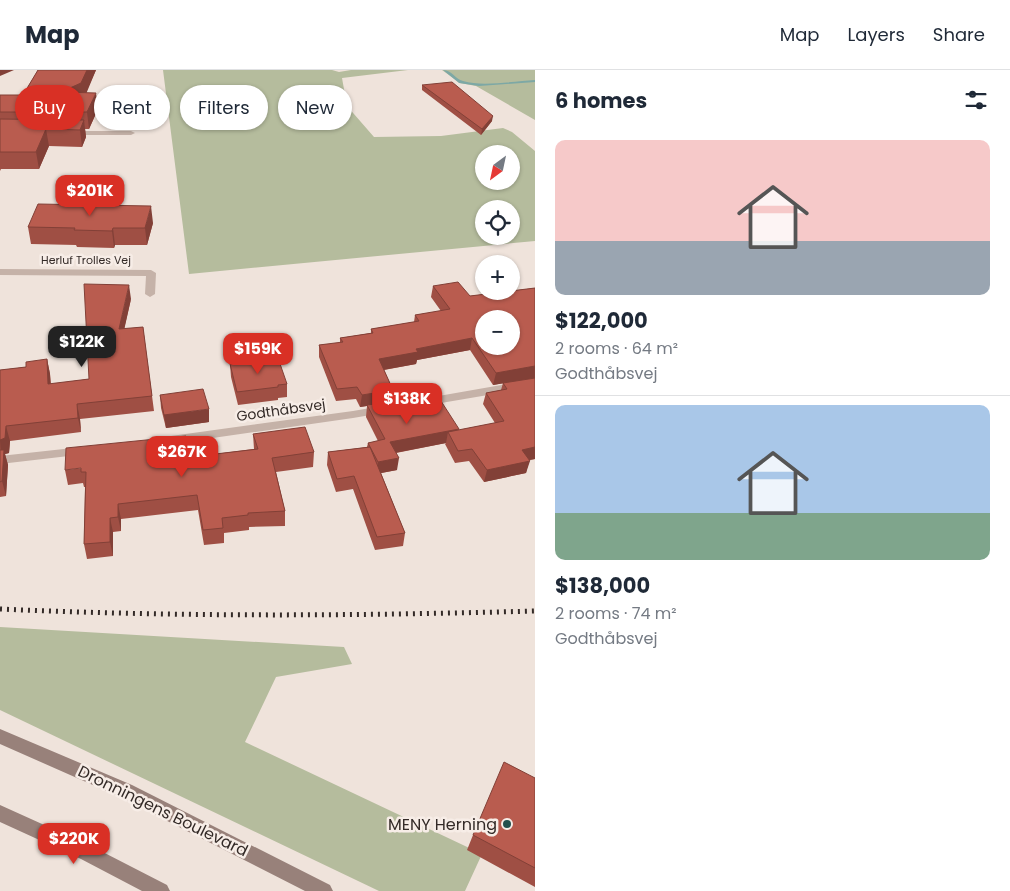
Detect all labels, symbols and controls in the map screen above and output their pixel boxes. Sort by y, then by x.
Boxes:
text: Map [25,18,80,51]
text: Map [780,22,820,47]
text: Layers [848,22,905,47]
text: Share [933,22,985,47]
chip: Buy [15,85,84,130]
chip: Rent [94,85,170,130]
chip: Filters [180,85,268,130]
chip: New [278,85,352,130]
text: 6 homes [555,86,647,115]
icon: filters [962,86,990,114]
north arrow [475,145,520,190]
map controls [475,145,520,355]
icon: home [728,172,818,262]
pin: $201K [55,174,125,217]
text: $201K [66,179,114,202]
button: locate [475,200,520,245]
street label: Herluf Trolles Vej [41,252,131,268]
button: + [475,255,520,300]
text: $122,000 [555,306,648,335]
button: − [475,310,520,355]
pin: $122K [47,326,117,368]
text: $122K [59,330,105,353]
pin: $159K [223,332,293,375]
text: $159K [234,337,282,360]
text: 2 rooms · 64 m² [555,337,678,360]
text: Godthåbsvej [555,362,657,385]
pin: $138K [372,382,442,425]
text: $138K [383,387,431,410]
street label: Godthåbsvej [235,394,327,426]
pin: $267K [147,436,217,478]
icon: home [728,438,818,528]
text: $267K [157,440,207,463]
text: $138,000 [555,571,650,600]
text: 2 rooms · 74 m² [555,602,677,625]
text: Godthåbsvej [555,627,657,650]
street label: Dronningens Boulevard [74,760,252,862]
place label: MENY Herning [388,813,497,836]
marker: MENY Herning [501,818,513,830]
pin: $220K [39,822,109,865]
text: $220K [49,827,99,850]

